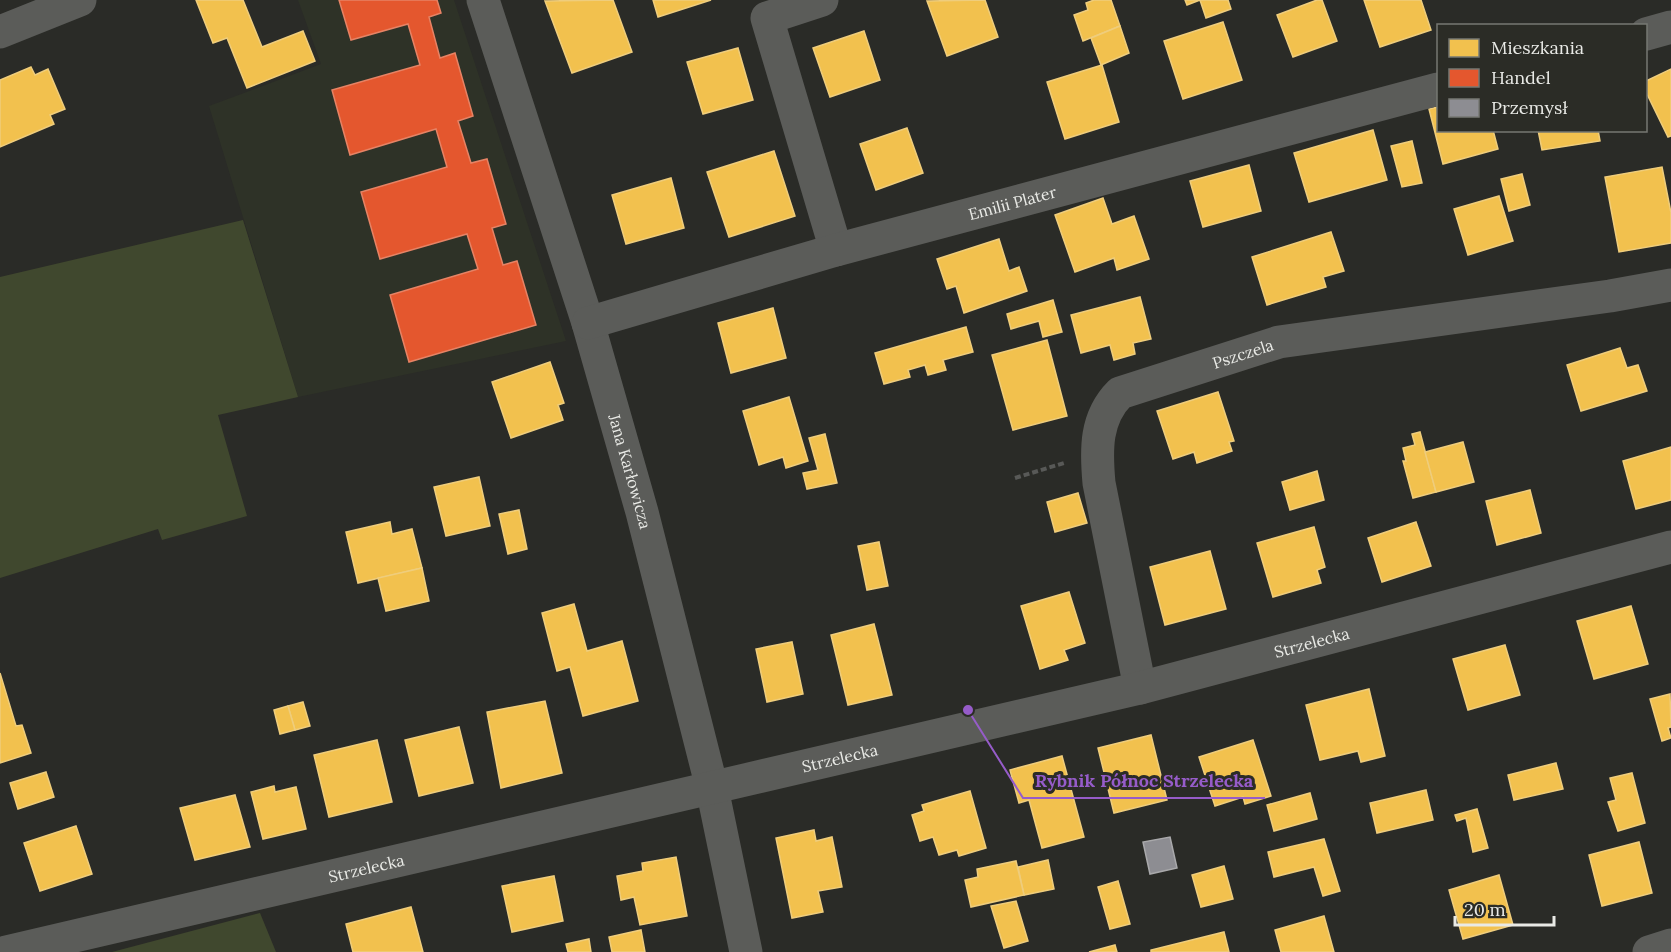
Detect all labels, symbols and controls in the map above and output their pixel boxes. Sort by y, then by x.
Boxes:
legend [1437,24,1647,132]
text: Mieszkania [1491,36,1584,59]
text: Handel [1491,66,1551,89]
text: Przemysł [1491,96,1568,119]
street label: Emilii Plater [966,182,1059,224]
street label: Pszczela [1210,334,1276,373]
street label: Jana Karłowicza [604,411,656,531]
street label: Strzelecka [1272,623,1352,662]
street label: Strzelecka [800,739,880,776]
callout: Rybnik Północ Strzelecka [1023,762,1265,798]
text: Rybnik Północ Strzelecka [1035,769,1254,792]
street label: Strzelecka [326,850,406,887]
scale bar [1455,889,1554,927]
text: 20 m [1464,898,1506,921]

